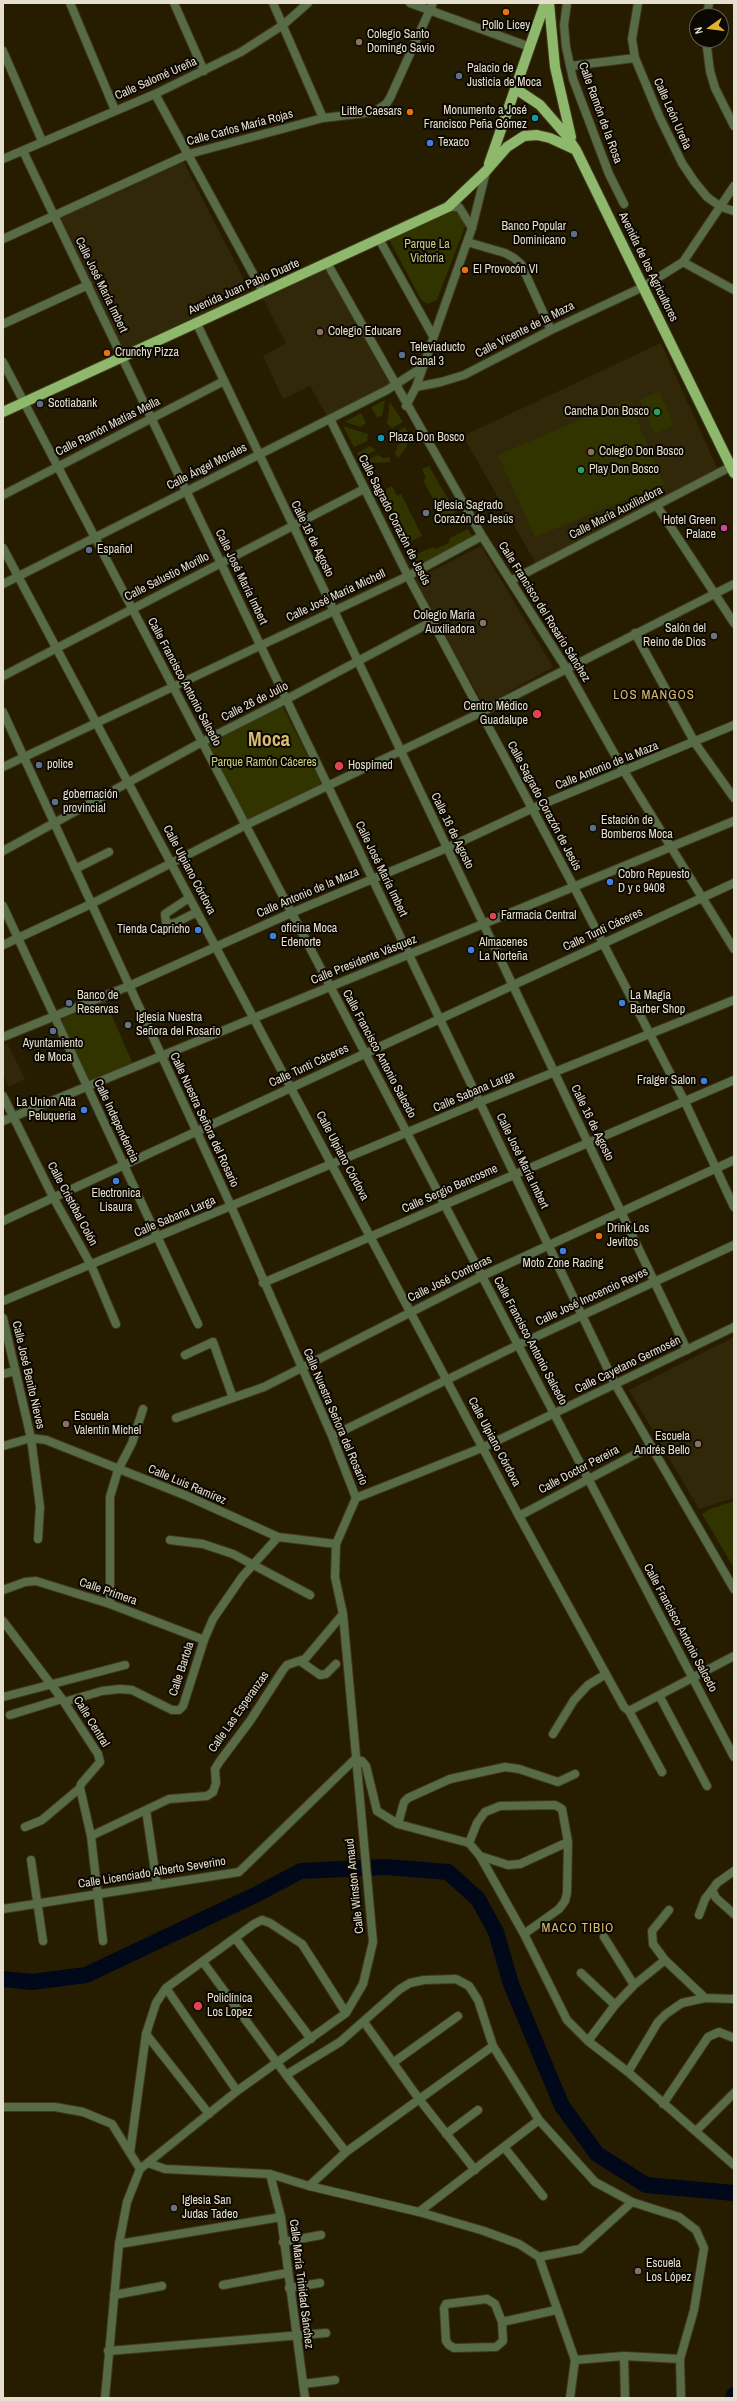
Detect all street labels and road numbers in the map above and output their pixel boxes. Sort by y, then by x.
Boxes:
street label: Calle Salomé Ureña [113,55,199,103]
street label: Calle Ramón de la Rosa [575,60,625,166]
street label: Calle León Ureña [650,76,694,152]
street label: Calle Carlos María Rojas [185,107,295,149]
street label: Avenida de los Agricultores [615,210,681,324]
street label: Calle José María Imbert [72,235,130,335]
street label: Avenida Juan Pablo Duarte [186,256,302,318]
street label: Calle Vicente de la Maza [473,299,577,361]
street label: Calle Ramón Matías Mella [53,394,163,460]
street label: Calle Ángel Morales [165,441,249,493]
street label: Calle Sagrado Corazón de Jesús [355,452,433,588]
street label: Calle María Auxiliadora [567,483,665,543]
street label: Calle 16 de Agosto [287,498,337,580]
street label: Calle José María Imbert [212,527,270,627]
street label: Calle Francisco del Rosario Sánchez [495,539,593,685]
street label: Calle Salustio Morillo [122,549,212,605]
street label: Calle José María Michell [284,567,388,625]
street label: Calle Francisco Antonio Salcedo [144,615,224,749]
street label: Calle 26 de Julio [219,679,291,725]
street label: Calle Sagrado Corazón de Jesús [504,739,584,873]
street label: Calle Antonio de la Maza [553,739,661,793]
street label: Calle 16 de Agosto [427,790,477,872]
street label: Calle José María Imbert [352,819,410,919]
street label: Calle Ulpiano Córdova [159,823,219,917]
street label: Calle Antonio de la Maza [255,865,361,921]
street label: Calle Tunti Cáceres [561,905,645,955]
street label: Calle Presidente Vásquez [309,932,419,988]
street label: Calle Francisco Antonio Salcedo [339,987,419,1121]
street label: Calle Tunti Cáceres [267,1041,351,1091]
street label: Calle Nuestra Señora del Rosario [166,1050,242,1190]
street label: Calle Sabana Larga [431,1068,517,1116]
street label: Calle Independencia [90,1077,142,1165]
street label: Calle 16 de Agosto [567,1082,617,1164]
street label: Calle Ulpiano Córdova [312,1109,372,1203]
street label: Calle José María Imbert [493,1111,551,1211]
street label: Calle Cristóbal Colón [44,1160,100,1248]
street label: Calle Sergio Bencosme [400,1161,500,1217]
street label: Calle Sabana Larga [132,1193,218,1241]
street label: Calle José Contreras [406,1252,494,1306]
street label: Calle José Inocencio Reyes [534,1265,650,1329]
street label: Calle Francisco Antonio Salcedo [490,1274,570,1408]
street label: Calle José Benito Nieves [9,1320,47,1430]
street label: Calle Cayetano Germosén [573,1333,683,1397]
street label: Calle Nuestra Señora del Rosario [300,1346,370,1488]
street label: Calle Ulpiano Córdova [464,1395,524,1489]
street label: Calle Doctor Pereira [536,1443,622,1497]
street label: Calle Luis Ramírez [146,1462,228,1508]
street label: Calle Francisco Antonio Salcedo [640,1561,720,1695]
street label: Calle Primera [77,1575,139,1609]
street label: Calle Bartola [166,1640,198,1698]
street label: Calle Las Esperanzas [206,1669,272,1755]
street label: Calle Central [70,1694,112,1750]
street label: Calle Winston Arnaud [343,1838,367,1934]
street label: Calle Licenciado Alberto Severino [77,1854,227,1892]
street label: Calle María Trinidad Sánchez [286,2218,316,2350]

